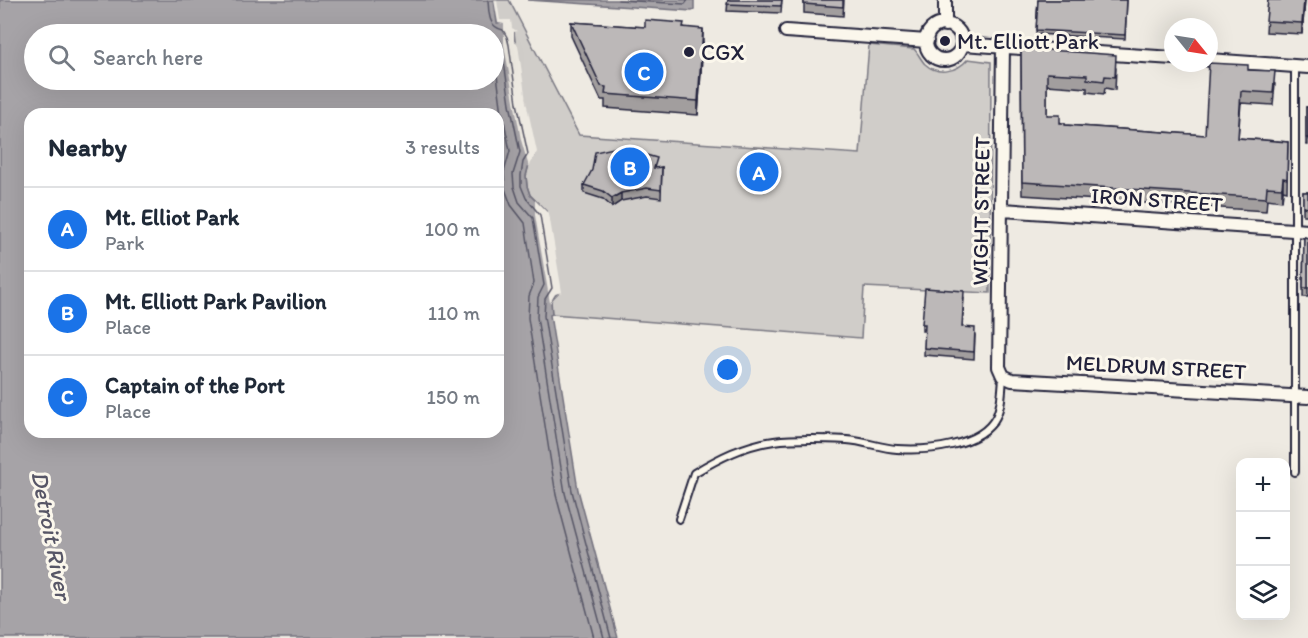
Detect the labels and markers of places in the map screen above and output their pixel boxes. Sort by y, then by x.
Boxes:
place label: Mt. Elliott Park [957,28,1099,55]
marker: Mt. Elliott Park [938,34,952,48]
place label: CGX [701,39,744,66]
marker: CGX [682,45,696,59]
pin: C [624,50,664,94]
pin: B [610,144,650,190]
pin: A [740,150,778,195]

